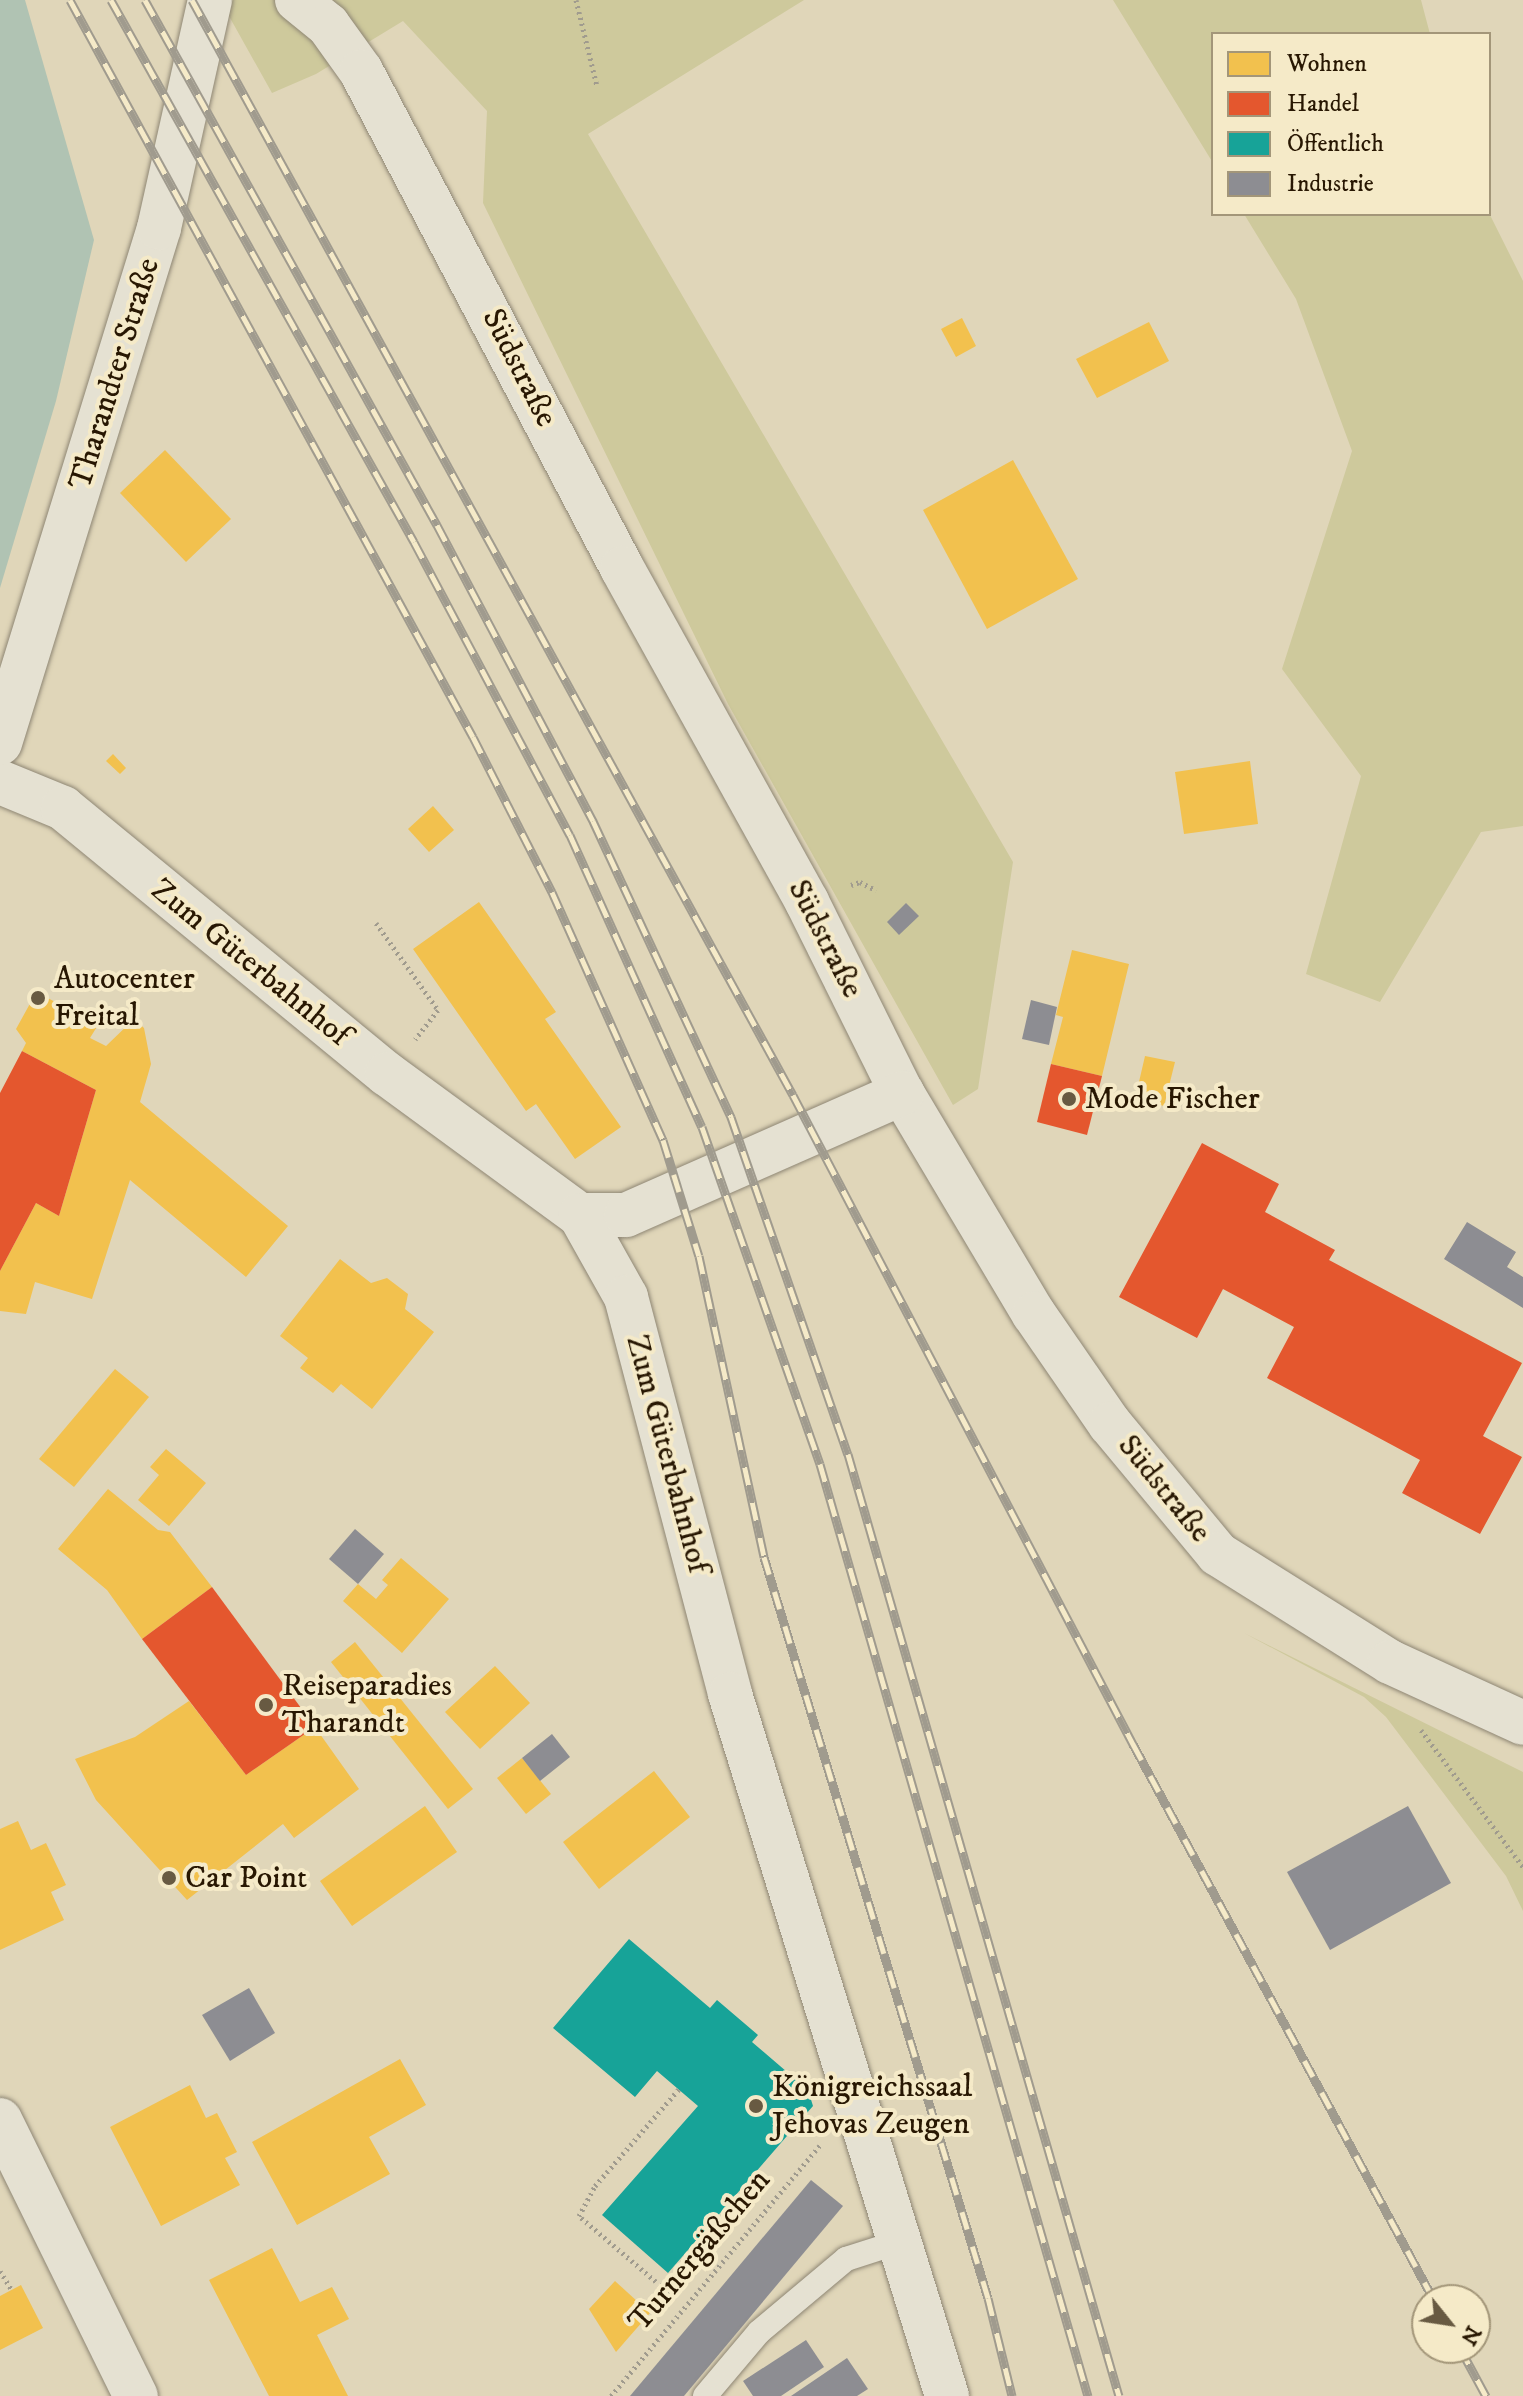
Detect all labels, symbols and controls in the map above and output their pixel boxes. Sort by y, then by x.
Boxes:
legend [1211,32,1491,216]
text: Wohnen [1287,49,1367,79]
text: Handel [1287,89,1359,119]
text: Öffentlich [1287,129,1384,159]
text: Industrie [1287,169,1374,199]
street label: Tharandter Straße [62,254,168,494]
street label: Südstraße [473,303,565,433]
street label: Zum Güterbahnhof [143,871,357,1055]
street label: Südstraße [779,874,871,1004]
place label: Autocenter Freital [54,961,195,1036]
marker: Autocenter Freital [29,989,47,1007]
place label: Mode Fischer [1085,1080,1260,1118]
marker: Mode Fischer [1060,1090,1078,1108]
street label: Zum Güterbahnhof [617,1331,717,1577]
street label: Südstraße [1109,1427,1219,1551]
place label: Reiseparadies Tharandt [282,1668,452,1743]
marker: Reiseparadies Tharandt [257,1696,275,1714]
place label: Car Point [185,1859,307,1897]
marker: Car Point [160,1869,178,1887]
place label: Königreichssaal Jehovas Zeugen [772,2069,972,2144]
marker: Königreichssaal Jehovas Zeugen [747,2097,765,2115]
street label: Turnergäßchen [621,2162,779,2340]
north arrow [1411,2284,1491,2364]
text: N [1454,2321,1487,2350]

